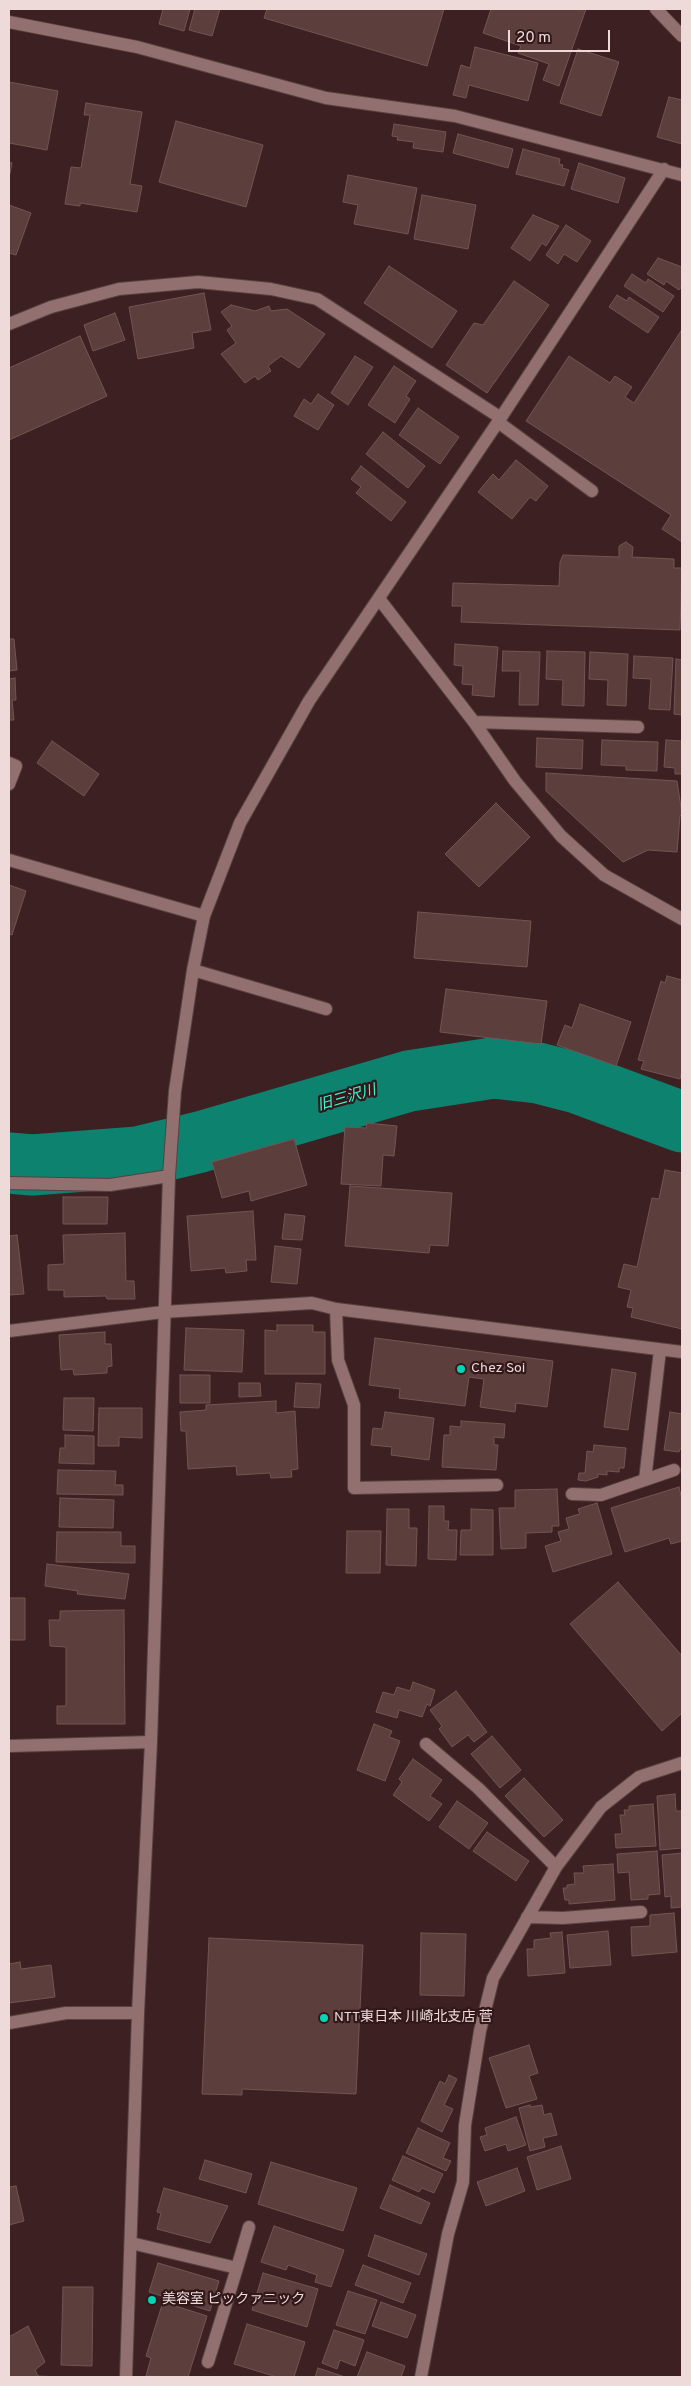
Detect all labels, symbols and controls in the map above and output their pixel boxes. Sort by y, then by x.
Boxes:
scale bar [511,20,614,52]
text: 20 m [516,29,551,48]
water label: 旧三沢川 [316,1082,378,1116]
place label: Chez Soi [471,1361,525,1377]
marker: Chez Soi [455,1363,467,1375]
place label: NTT東日本 川崎北支店 菅 [334,2010,493,2026]
marker: NTT東日本 川崎北支店 菅 [318,2012,330,2024]
place label: 美容室 ピックァニック [162,2292,305,2308]
marker: 美容室 ピックァニック [146,2294,158,2306]

